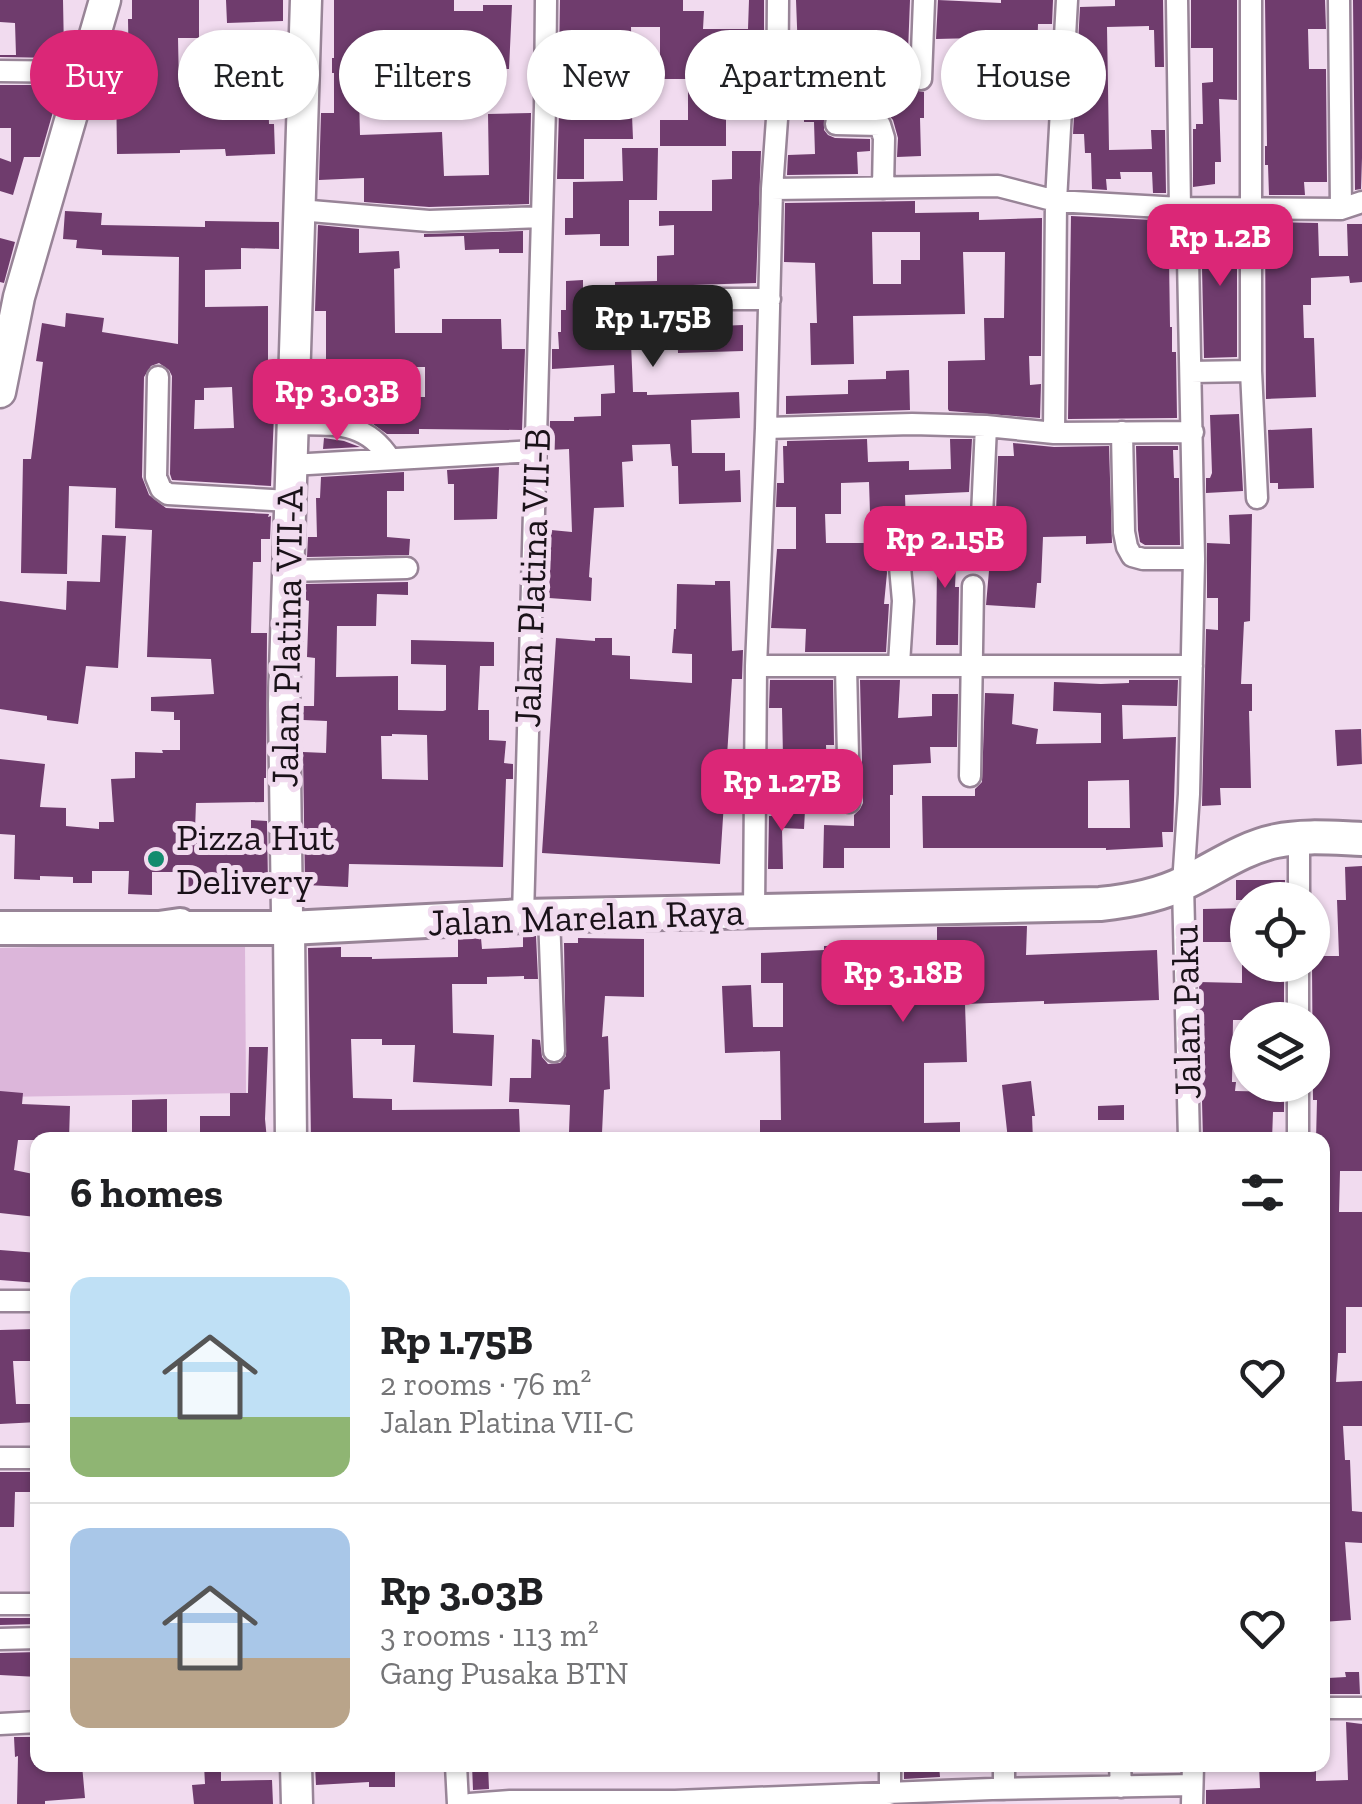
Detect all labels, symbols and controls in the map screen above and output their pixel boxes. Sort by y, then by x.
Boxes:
chip: Buy [30,30,158,120]
chip: Rent [178,30,319,120]
chip: Filters [339,30,507,120]
chip: New [527,30,665,120]
chip: Apartment [685,30,921,120]
chip: House [941,30,1106,120]
pin: Rp 1.2B [1128,204,1312,289]
text: Rp 1.2B [1169,217,1271,255]
pin: Rp 1.75B [550,285,756,370]
text: Rp 1.75B [595,298,711,336]
pin: Rp 3.03B [234,359,440,444]
text: Rp 3.03B [275,372,399,410]
street label: Jalan Platina VII-B [504,428,560,728]
street label: Jalan Platina VII-A [261,486,313,788]
pin: Rp 2.15B [842,506,1048,591]
text: Rp 2.15B [886,519,1004,557]
pin: Rp 1.27B [679,749,885,834]
text: Rp 1.27B [723,762,841,800]
place label: Pizza Hut Delivery [176,814,334,904]
marker: Pizza Hut Delivery [145,848,167,870]
map controls [1230,882,1330,1102]
button: locate [1230,882,1330,982]
street label: Jalan Marelan Raya [427,888,745,946]
street label: Jalan Paku [1161,924,1211,1100]
pin: Rp 3.18B [800,940,1006,1025]
text: Rp 3.18B [843,953,963,991]
button: layers [1230,1002,1330,1102]
icon: filters [1235,1165,1290,1220]
text: 6 homes [70,1167,223,1218]
text: Rp 1.75B [380,1314,533,1365]
icon: home [150,1317,270,1437]
icon: heart [1235,1350,1290,1405]
text: 2 rooms · 76 m² [380,1365,591,1403]
text: Jalan Platina VII-C [380,1403,634,1441]
text: Rp 3.03B [380,1565,543,1616]
icon: home [150,1568,270,1688]
icon: heart [1235,1601,1290,1656]
text: 3 rooms · 113 m² [380,1616,599,1654]
text: Gang Pusaka BTN [380,1654,629,1692]

